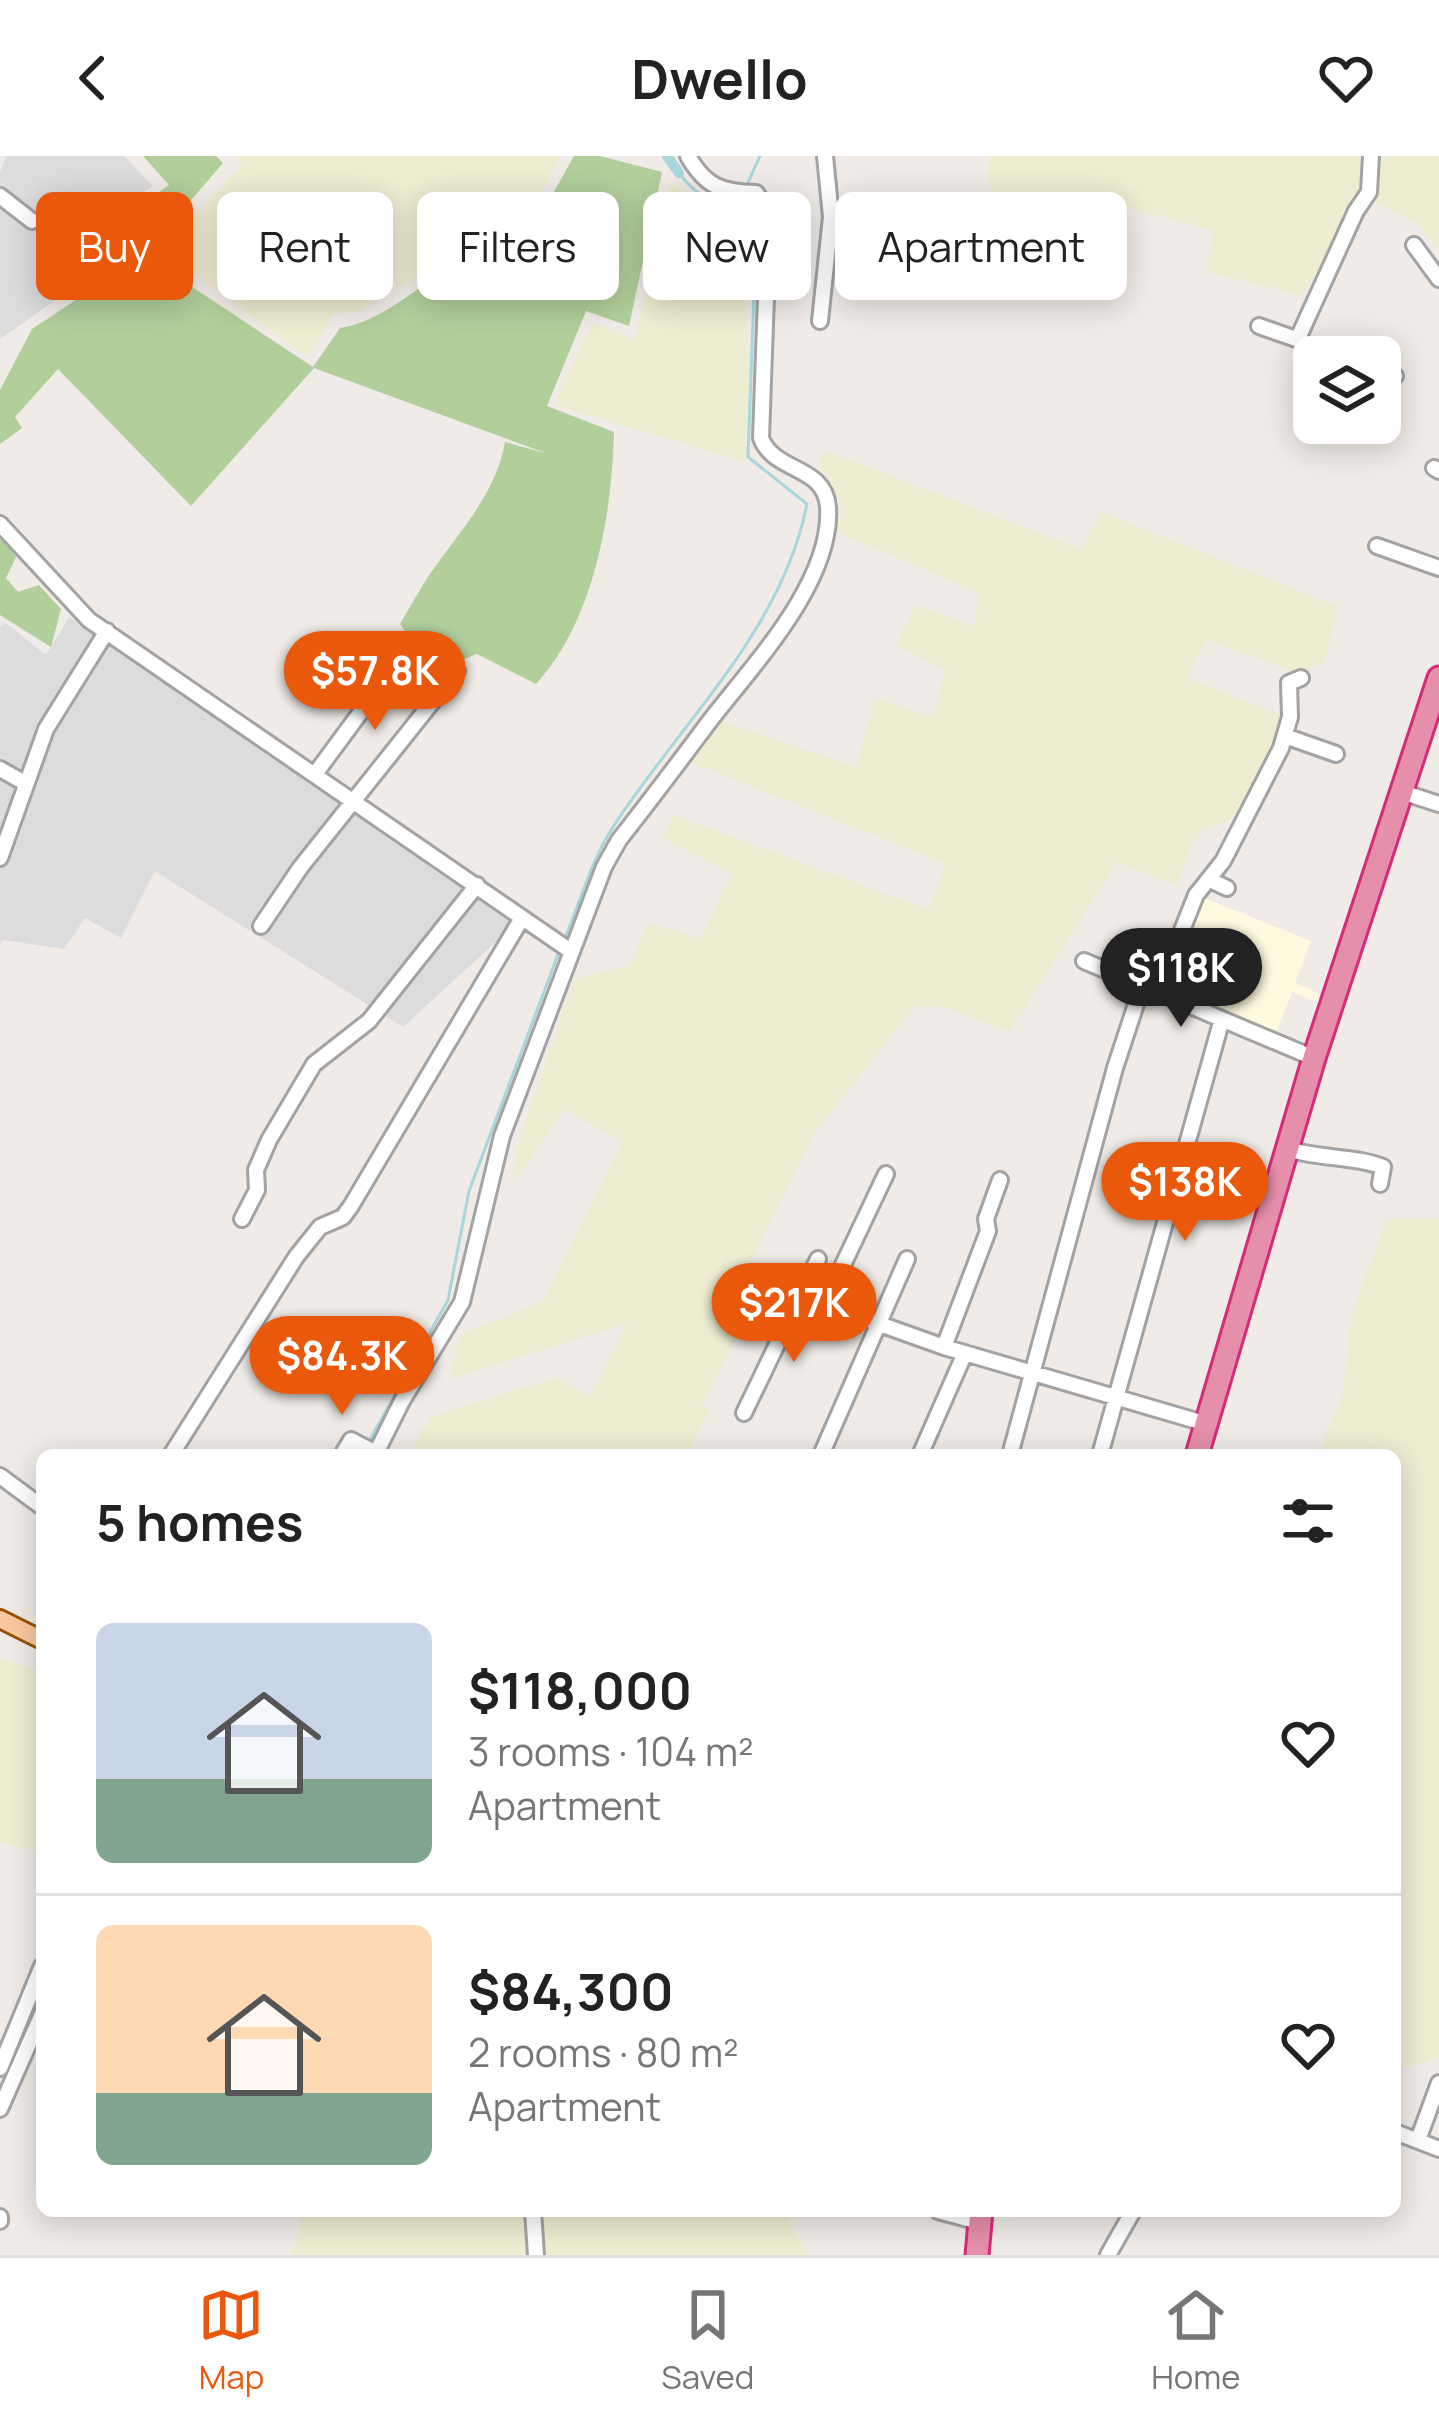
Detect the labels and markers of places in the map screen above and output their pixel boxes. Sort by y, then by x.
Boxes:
pin: $57.8K [277,631,473,733]
pin: $118K [1097,928,1265,1030]
pin: $138K [1101,1142,1269,1244]
pin: $217K [710,1263,878,1365]
pin: $84.3K [244,1316,440,1418]

